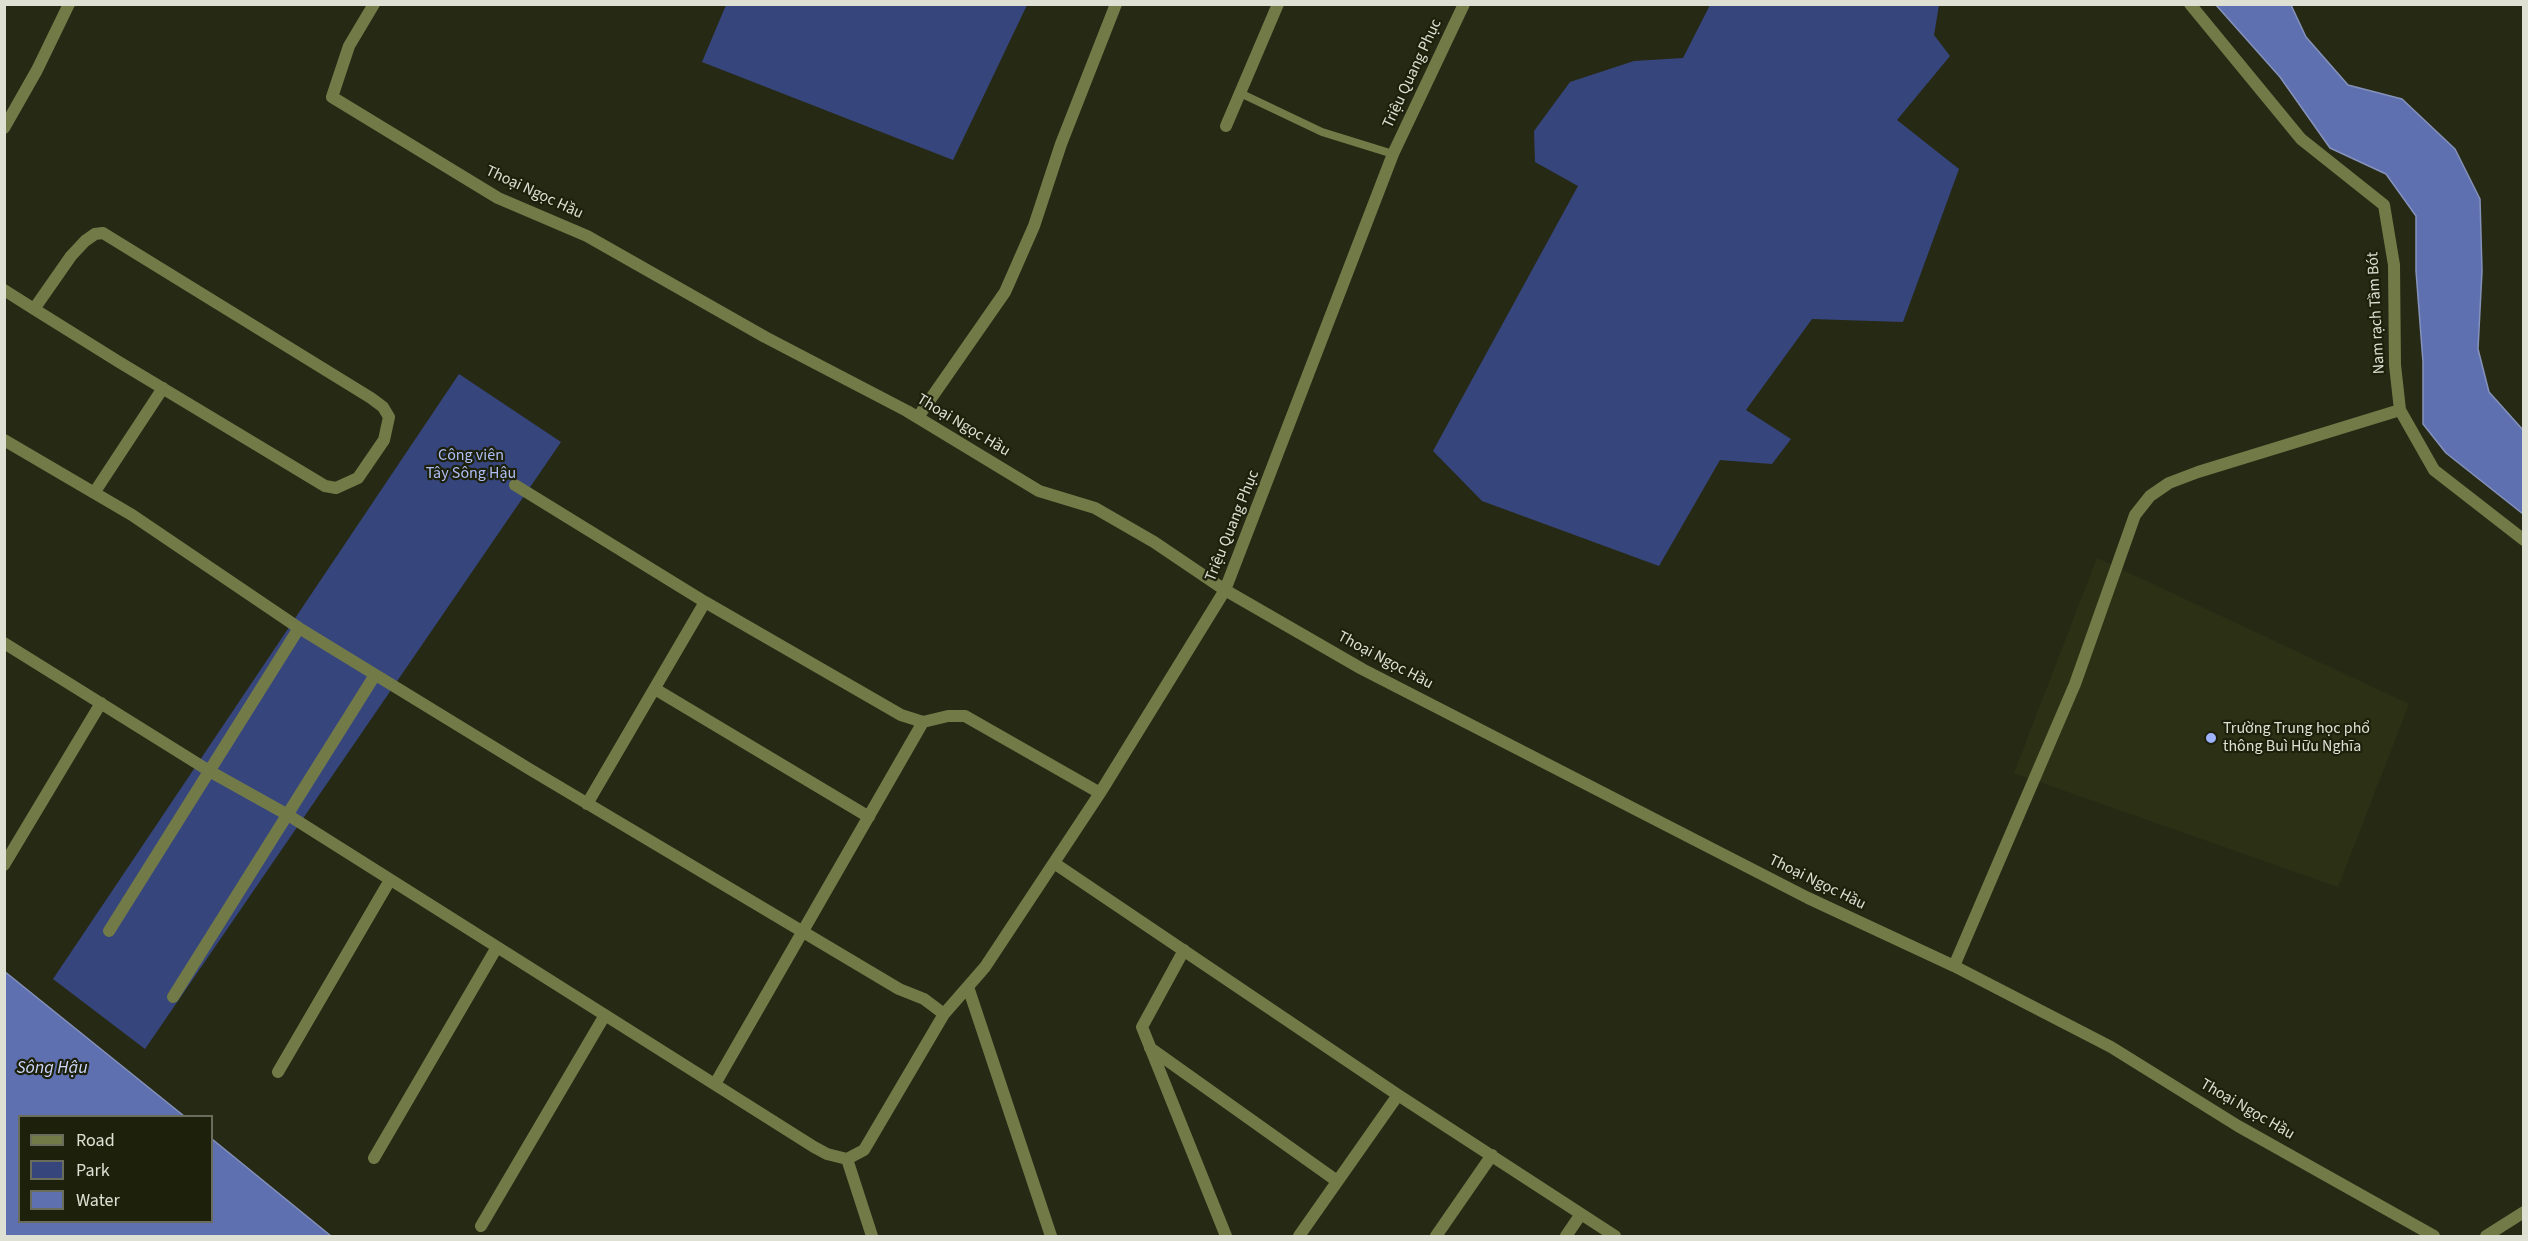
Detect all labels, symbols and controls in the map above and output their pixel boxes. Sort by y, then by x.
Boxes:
street label: Triệu Quang Phục [1379,16,1447,132]
street label: Thoại Ngọc Hầu [482,162,586,224]
street label: Nam rạch Tầm Bót [2364,251,2390,375]
street label: Thoại Ngọc Hầu [913,391,1013,461]
park label: Công viên Tây Sông Hậu [426,446,516,484]
street label: Triệu Quang Phục [1202,468,1264,584]
street label: Thoại Ngọc Hầu [1334,628,1436,694]
place label: Trường Trung học phổ thông Buì Hữu Nghĩa [2223,719,2370,757]
marker: Trường Trung học phổ thông Buì Hữu Nghĩa [2204,731,2218,745]
street label: Thoại Ngọc Hầu [1765,851,1869,915]
water label: Sông Hậu [16,1058,88,1080]
street label: Thoại Ngọc Hầu [2197,1075,2297,1145]
legend [18,1115,213,1223]
text: Road [76,1128,115,1153]
text: Park [76,1158,110,1183]
text: Water [76,1188,120,1213]

